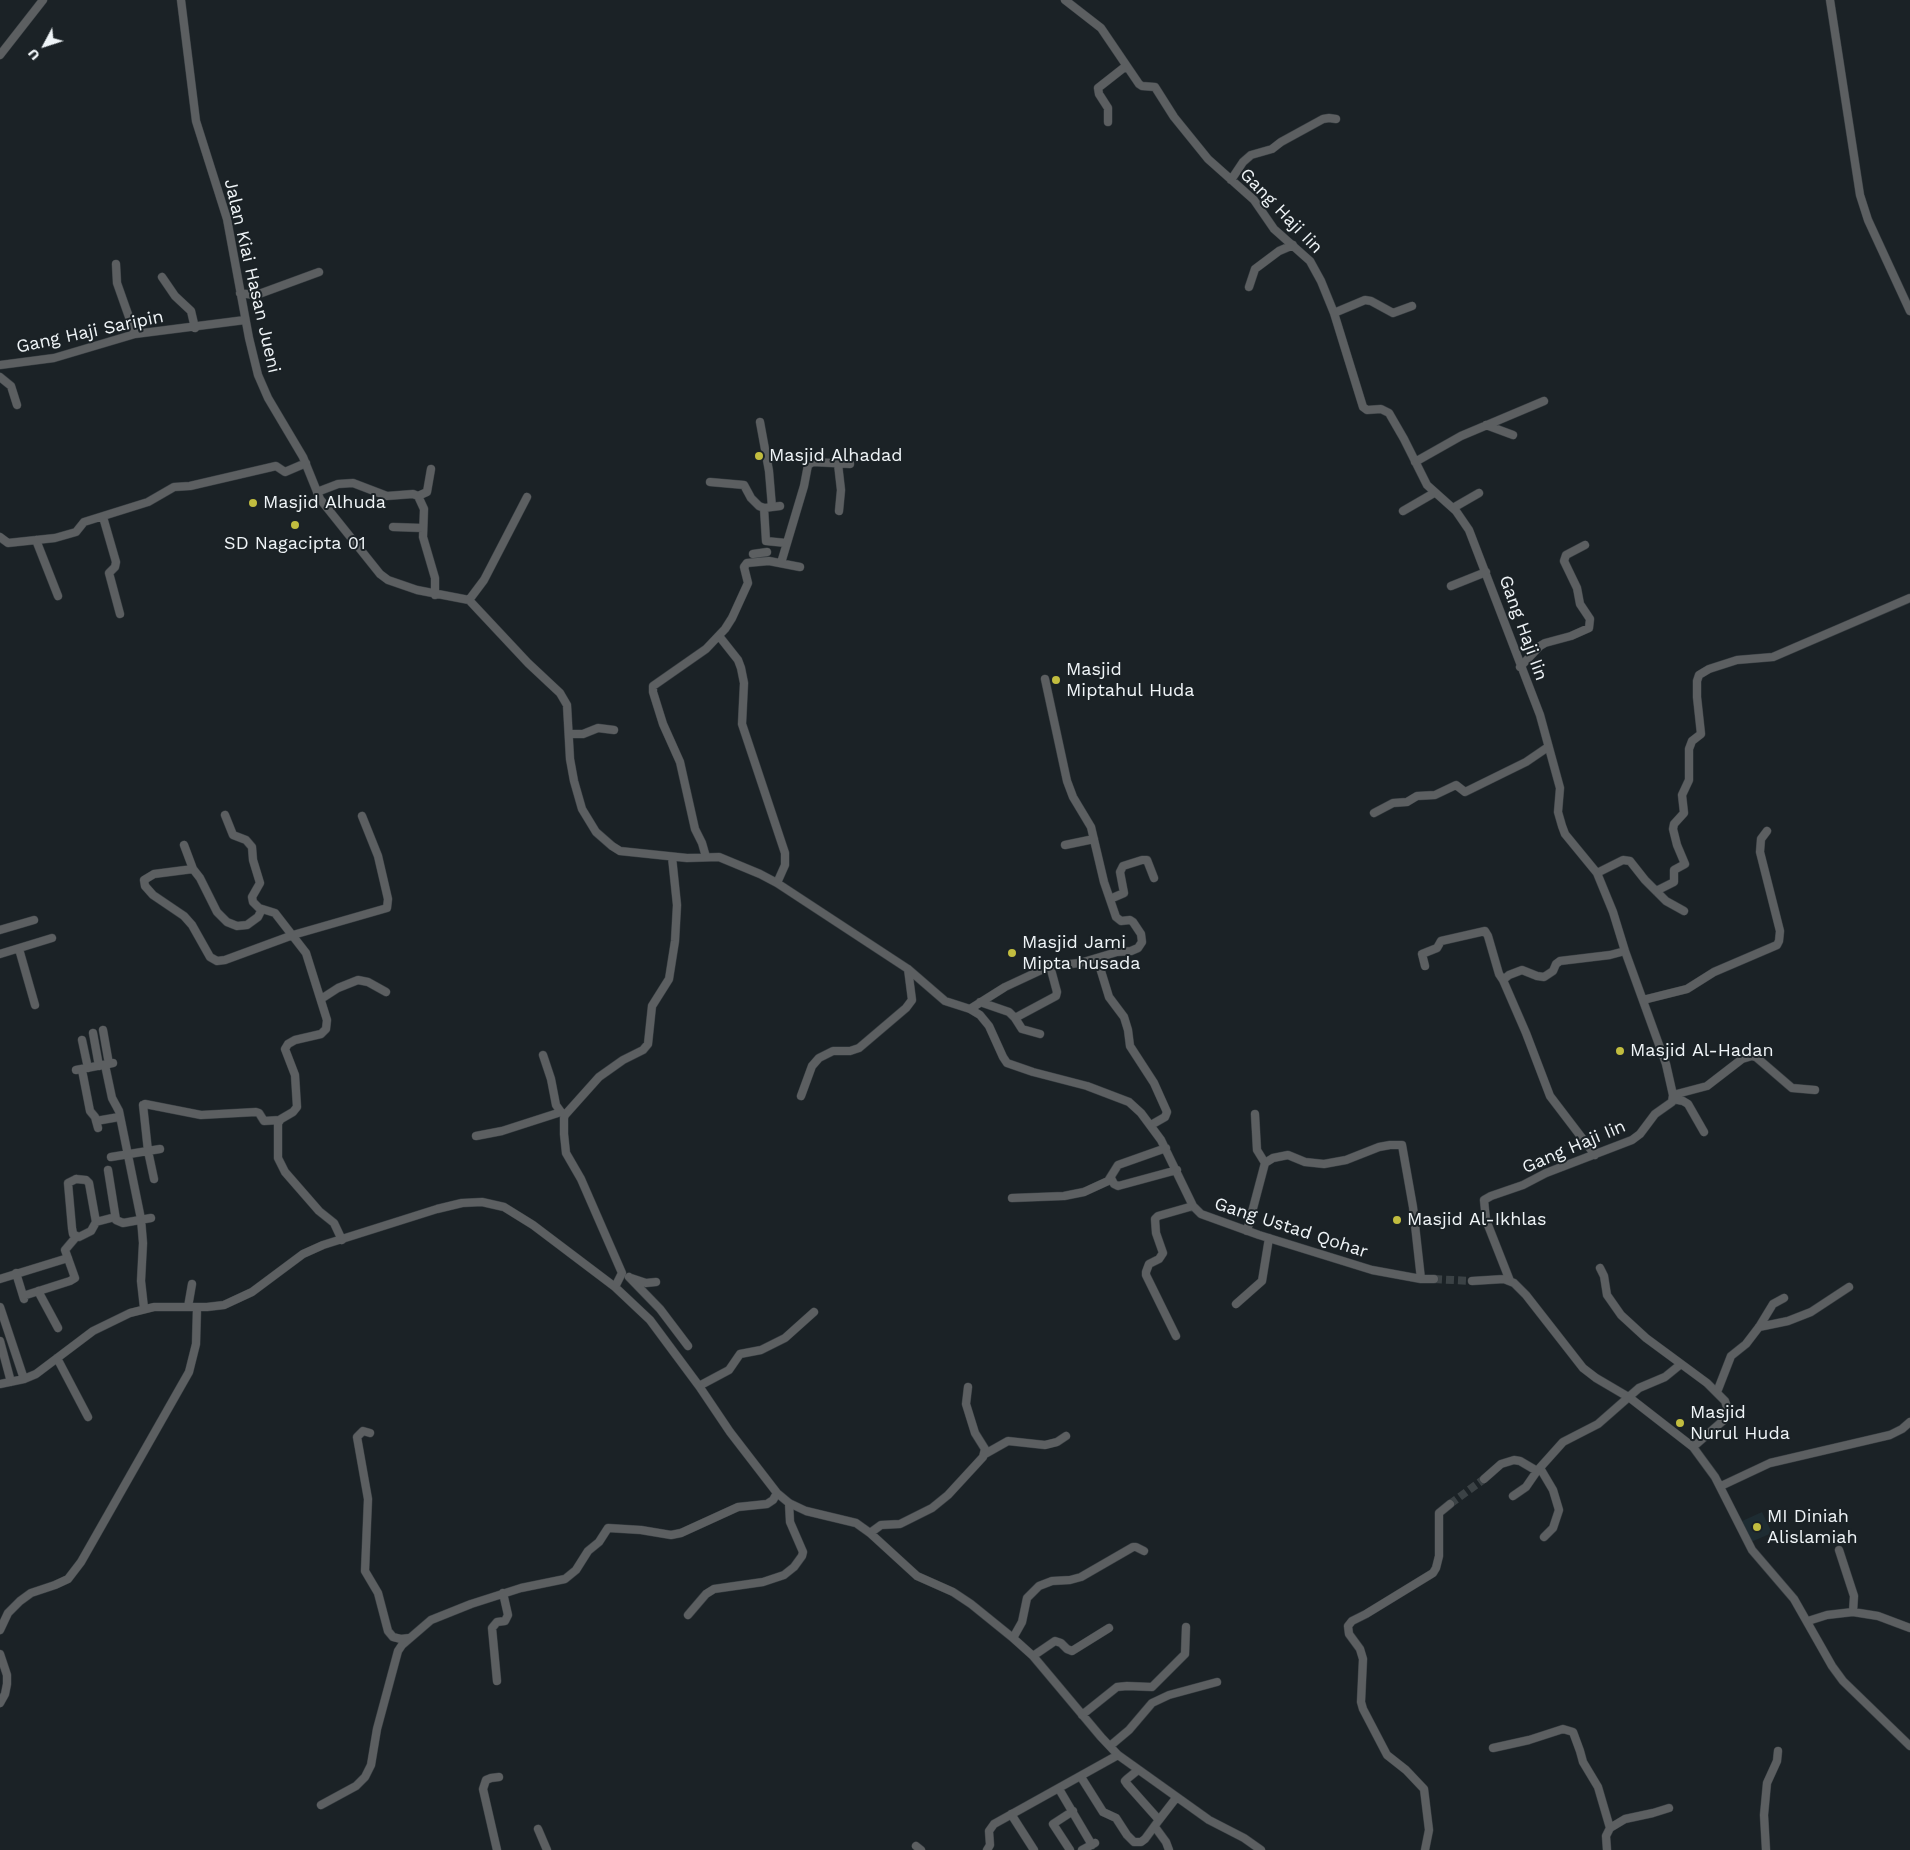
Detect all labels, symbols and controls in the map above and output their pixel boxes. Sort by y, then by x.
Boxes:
north arrow [20,20,70,70]
text: U [24,46,43,64]
street label: Gang Haji Iin [1235,164,1327,258]
street label: Jalan Kiai Hasan Jueni [219,177,285,375]
street label: Gang Haji Saripin [14,306,166,358]
place label: Masjid Alhadad [769,445,902,467]
marker: Masjid Alhadad [753,450,765,462]
place label: Masjid Alhuda [263,492,386,514]
marker: Masjid Alhuda [247,497,259,509]
marker: SD Nagacipta 01 [289,519,301,531]
place label: SD Nagacipta 01 [224,533,366,555]
street label: Gang Haji Iin [1494,572,1552,684]
place label: Masjid Miptahul Huda [1066,659,1195,702]
marker: Masjid Miptahul Huda [1050,674,1062,686]
place label: Masjid Jami Mipta husada [1022,932,1141,974]
marker: Masjid Jami Mipta husada [1006,947,1018,959]
place label: Masjid Al-Hadan [1630,1040,1774,1062]
marker: Masjid Al-Hadan [1614,1045,1626,1057]
street label: Gang Haji Iin [1519,1116,1629,1178]
street label: Gang Ustad Qohar [1211,1193,1371,1263]
place label: Masjid Al-Ikhlas [1407,1209,1547,1231]
marker: Masjid Al-Ikhlas [1391,1214,1403,1226]
place label: Masjid Nurul Huda [1690,1402,1790,1445]
marker: Masjid Nurul Huda [1674,1417,1686,1429]
place label: MI Diniah Alislamiah [1767,1506,1858,1548]
marker: MI Diniah Alislamiah [1751,1521,1763,1533]

